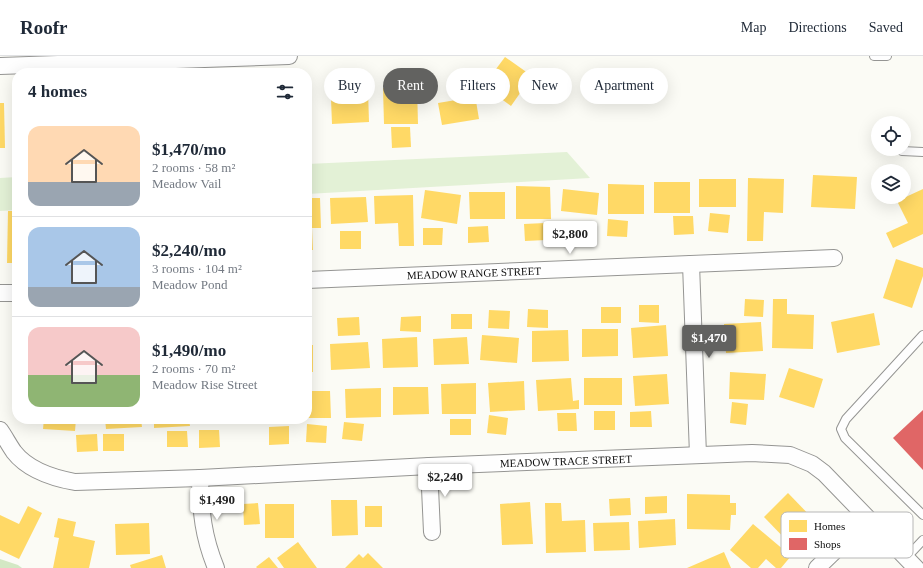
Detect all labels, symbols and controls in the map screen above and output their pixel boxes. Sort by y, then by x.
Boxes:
text: Roofr [20,17,67,38]
text: Map [741,20,766,35]
text: Directions [788,20,847,35]
text: Saved [869,20,903,35]
chip: Buy [324,68,375,104]
chip: Rent [383,68,438,104]
chip: Filters [446,68,510,104]
chip: New [518,68,572,104]
chip: Apartment [580,68,668,104]
icon: filters [274,81,296,103]
text: 4 homes [28,82,87,101]
map controls [871,116,911,204]
button: locate [871,116,911,156]
text: $1,470/mo [152,140,226,159]
icon: home [60,142,108,190]
text: 2 rooms · 58 m² [152,160,235,175]
button: layers [871,164,911,204]
text: Meadow Vail [152,176,221,191]
pin: $2,800 [537,221,603,255]
text: $2,800 [552,226,588,241]
text: $2,240/mo [152,241,226,260]
icon: home [60,243,108,291]
text: 3 rooms · 104 m² [152,261,242,276]
street label: MEADOW RANGE STREET [407,265,542,281]
text: Meadow Pond [152,277,227,292]
pin: $1,470 [676,325,742,359]
text: $1,470 [691,330,727,345]
text: $1,490/mo [152,341,226,360]
icon: home [60,343,108,391]
text: 2 rooms · 70 m² [152,361,235,376]
text: Meadow Rise Street [152,377,257,392]
street label: MEADOW TRACE STREET [500,453,633,469]
pin: $2,240 [412,464,478,498]
text: $2,240 [427,469,463,484]
pin: $1,490 [184,487,250,521]
text: $1,490 [199,492,235,507]
legend [781,512,913,558]
text: Homes [814,520,845,532]
text: Shops [814,538,841,550]

